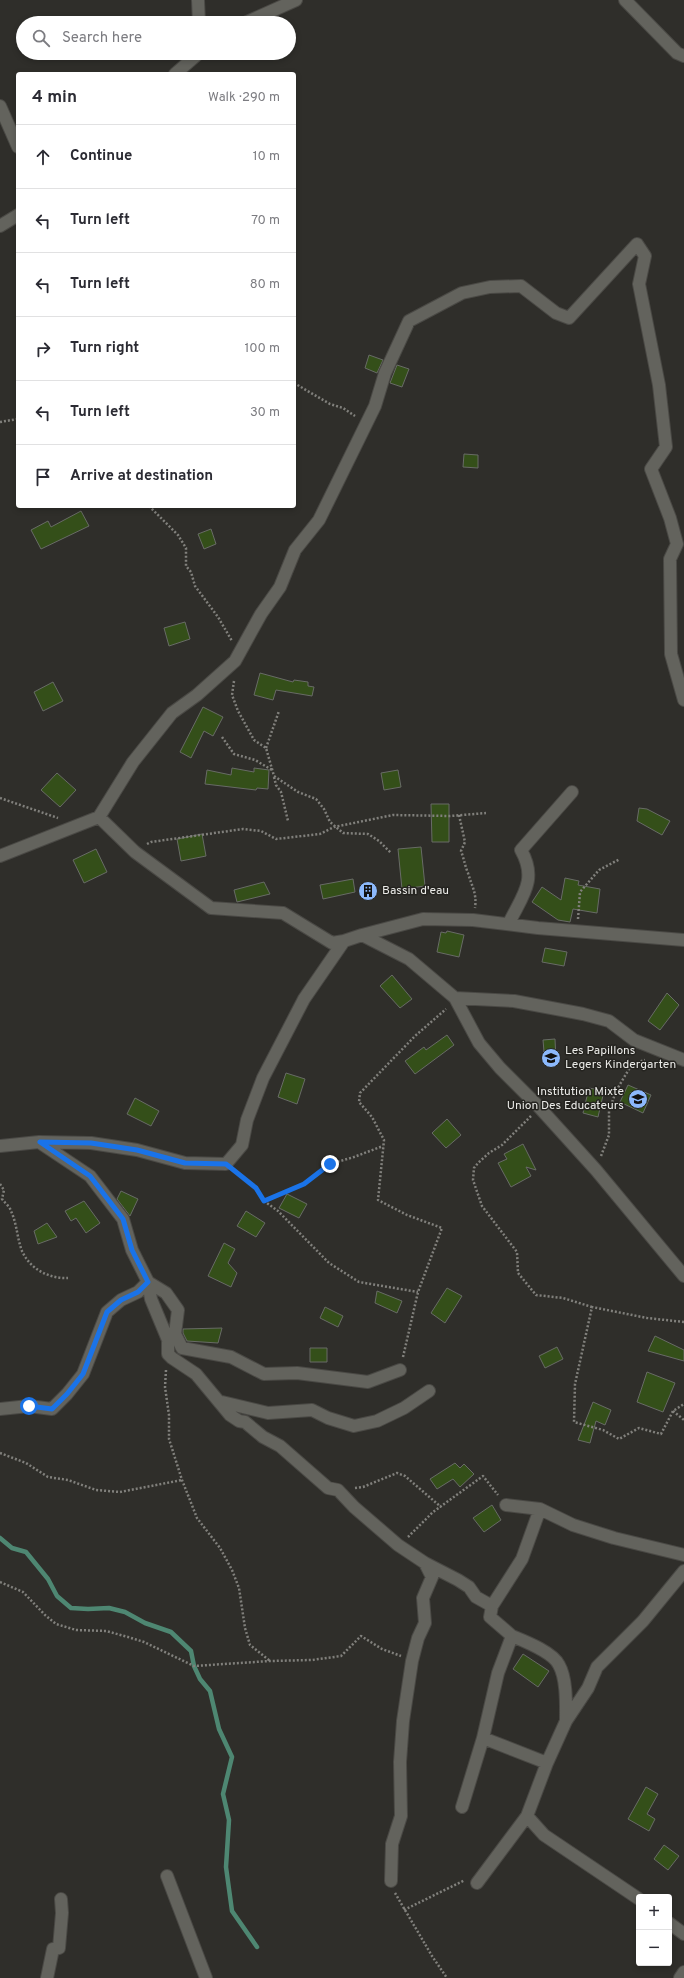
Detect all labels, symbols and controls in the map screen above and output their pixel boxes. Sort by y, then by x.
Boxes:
search box [16,16,296,60]
icon: search [30,27,52,49]
text: Search here [62,29,142,48]
text: 4 min [32,87,77,109]
text: Walk · 290 m [208,90,280,106]
icon: ahead [32,146,54,168]
text: Continue [70,147,132,166]
text: 10 m [253,149,280,165]
icon: left [32,210,54,232]
text: Turn left [70,211,130,230]
text: 70 m [251,213,280,229]
icon: left [32,274,54,296]
text: Turn left [70,275,130,294]
text: 80 m [250,277,280,293]
icon: right [32,338,54,360]
text: Turn right [70,339,139,358]
text: 100 m [244,341,280,357]
icon: left [32,402,54,424]
text: Turn left [70,403,130,422]
text: 30 m [250,405,280,421]
icon: arrive [32,466,54,488]
text: Arrive at destination [70,467,213,486]
building icon: Bassin d'eau [357,880,379,902]
place label: Bassin d'eau [382,883,449,899]
place label: Les Papillons Legers Kindergarten [565,1043,676,1073]
school or university icon: Les Papillons Legers Kindergarten [540,1047,562,1069]
place label: Institution Mixte Union Des Educateurs [507,1084,624,1114]
school or university icon: Institution Mixte Union Des Educateurs [627,1088,649,1110]
route end [321,1155,339,1173]
route start [20,1397,38,1415]
map controls [636,1894,672,1966]
button: + [636,1894,672,1930]
button: − [636,1930,672,1966]

